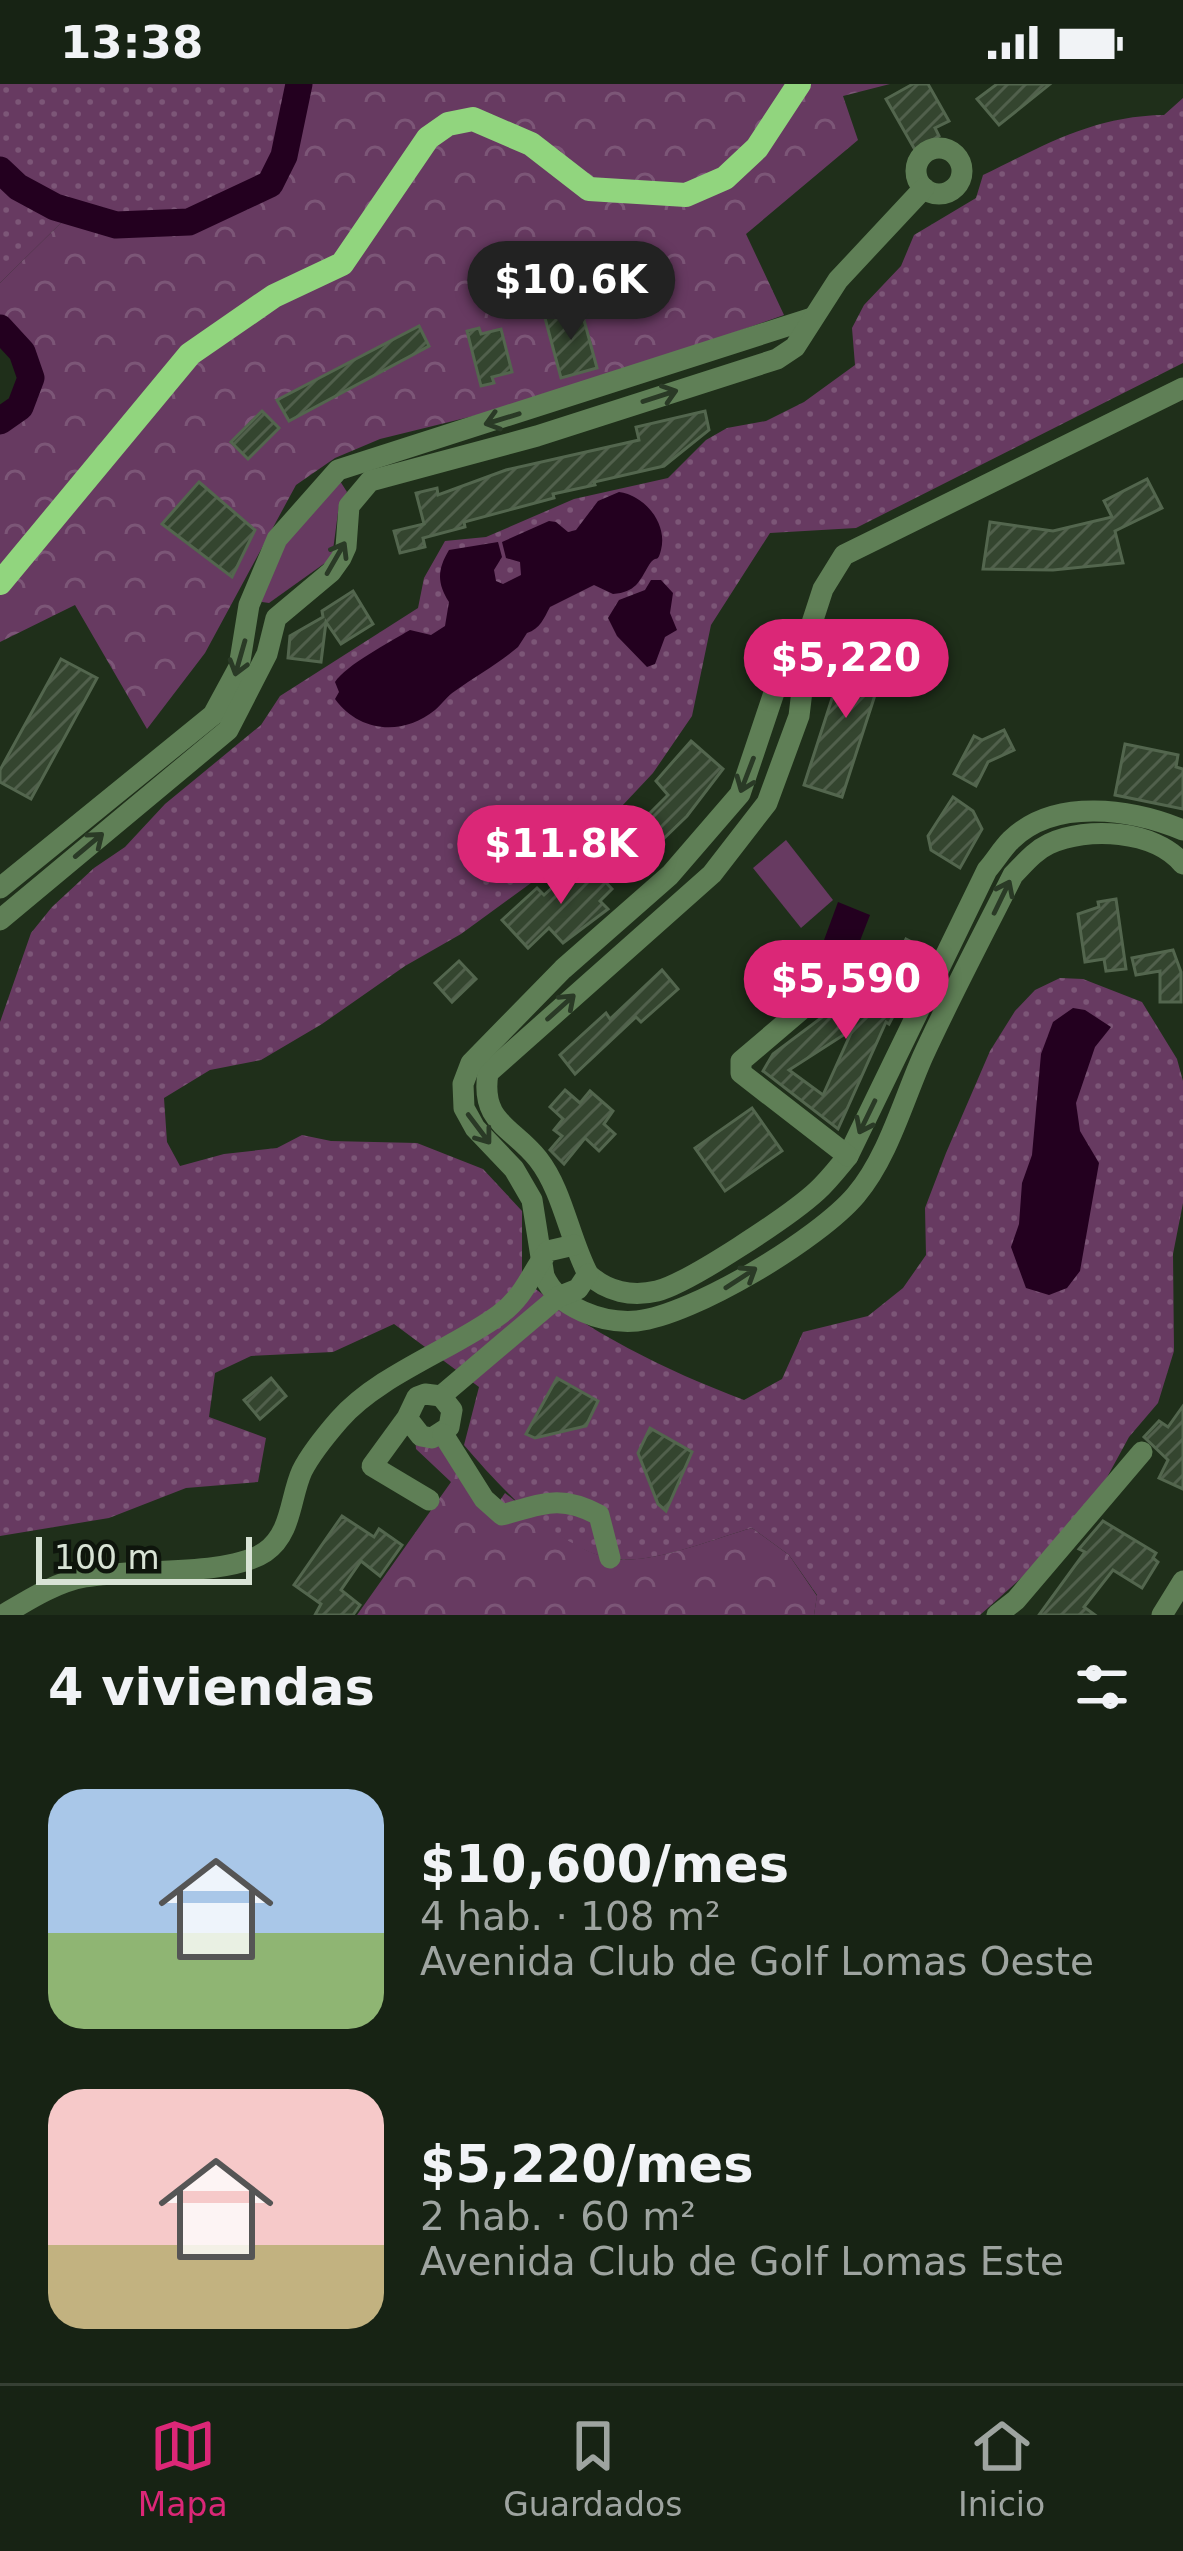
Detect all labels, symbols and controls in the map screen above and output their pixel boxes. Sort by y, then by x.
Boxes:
text: 13:38 [60,16,203,69]
pin: $10.6K [473,241,669,343]
text: $10.6K [494,257,648,302]
one-way arrow [640,384,678,406]
one-way arrow [484,409,522,431]
one-way arrow [325,541,348,576]
pin: $5,220 [748,619,944,721]
text: $5,220 [771,635,921,680]
one-way arrow [227,638,249,676]
one-way arrow [735,756,757,793]
pin: $11.8K [463,805,659,907]
text: $11.8K [484,821,638,866]
one-way arrow [73,832,105,858]
one-way arrow [991,880,1014,916]
pin: $5,590 [748,940,944,1042]
text: $5,590 [771,956,921,1001]
one-way arrow [545,994,575,1021]
one-way arrow [855,1098,877,1134]
one-way arrow [466,1113,492,1145]
one-way arrow [724,1266,758,1291]
scale bar [36,1531,252,1584]
text: 100 m [54,1538,160,1577]
icon: filters [1069,1654,1135,1720]
text: 4 viviendas [48,1658,375,1717]
text: $10,600/mes [420,1835,789,1894]
icon: home [144,1837,288,1981]
text: 4 hab. · 108 m² [420,1894,721,1939]
text: Avenida Club de Golf Lomas Oeste [420,1939,1094,1984]
text: $5,220/mes [420,2135,754,2194]
icon: home [144,2137,288,2281]
text: 2 hab. · 60 m² [420,2194,696,2239]
text: Avenida Club de Golf Lomas Este [420,2239,1064,2284]
tab: Mapa [138,2413,228,2524]
tab: Guardados [503,2413,682,2524]
tab: Inicio [958,2413,1045,2524]

